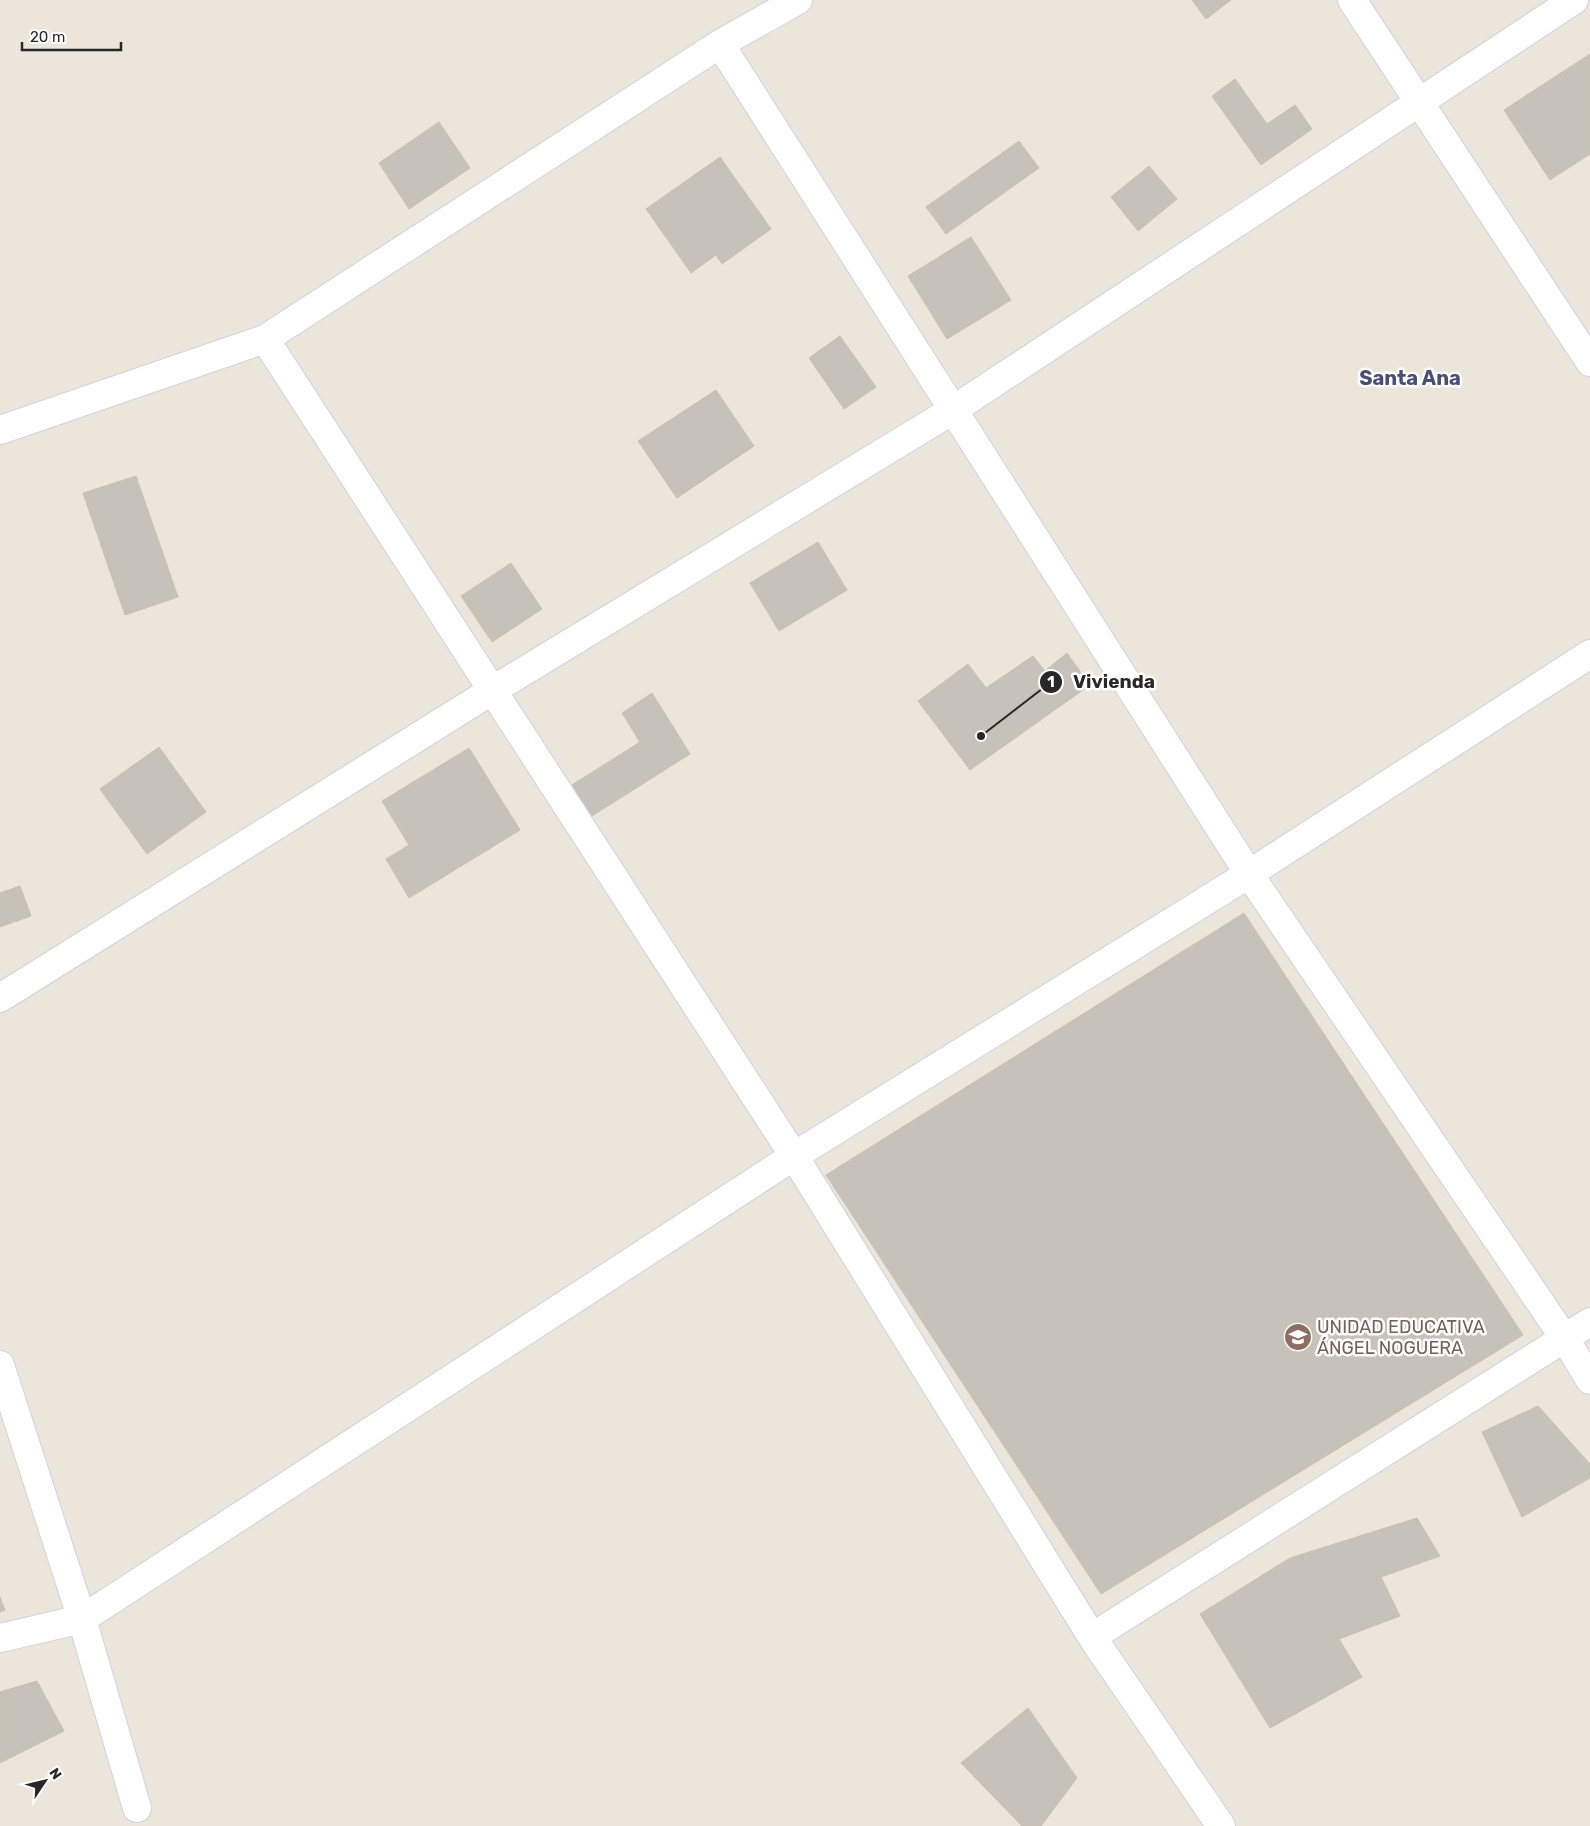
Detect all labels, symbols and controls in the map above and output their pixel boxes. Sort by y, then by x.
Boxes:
scale bar [22,20,121,52]
text: 20 m [30,28,65,46]
district label: Santa Ana [1359,366,1461,390]
callout: Vivienda [1038,665,1165,699]
text: Vivienda [1073,670,1155,693]
text: 1 [1047,673,1055,691]
place label: UNIDAD EDUCATIVA ÁNGEL NOGUERA [1317,1316,1485,1359]
school or university icon: UNIDAD EDUCATIVA ÁNGEL NOGUERA [1283,1322,1313,1352]
north arrow [20,1756,70,1806]
text: N [45,1765,65,1783]

